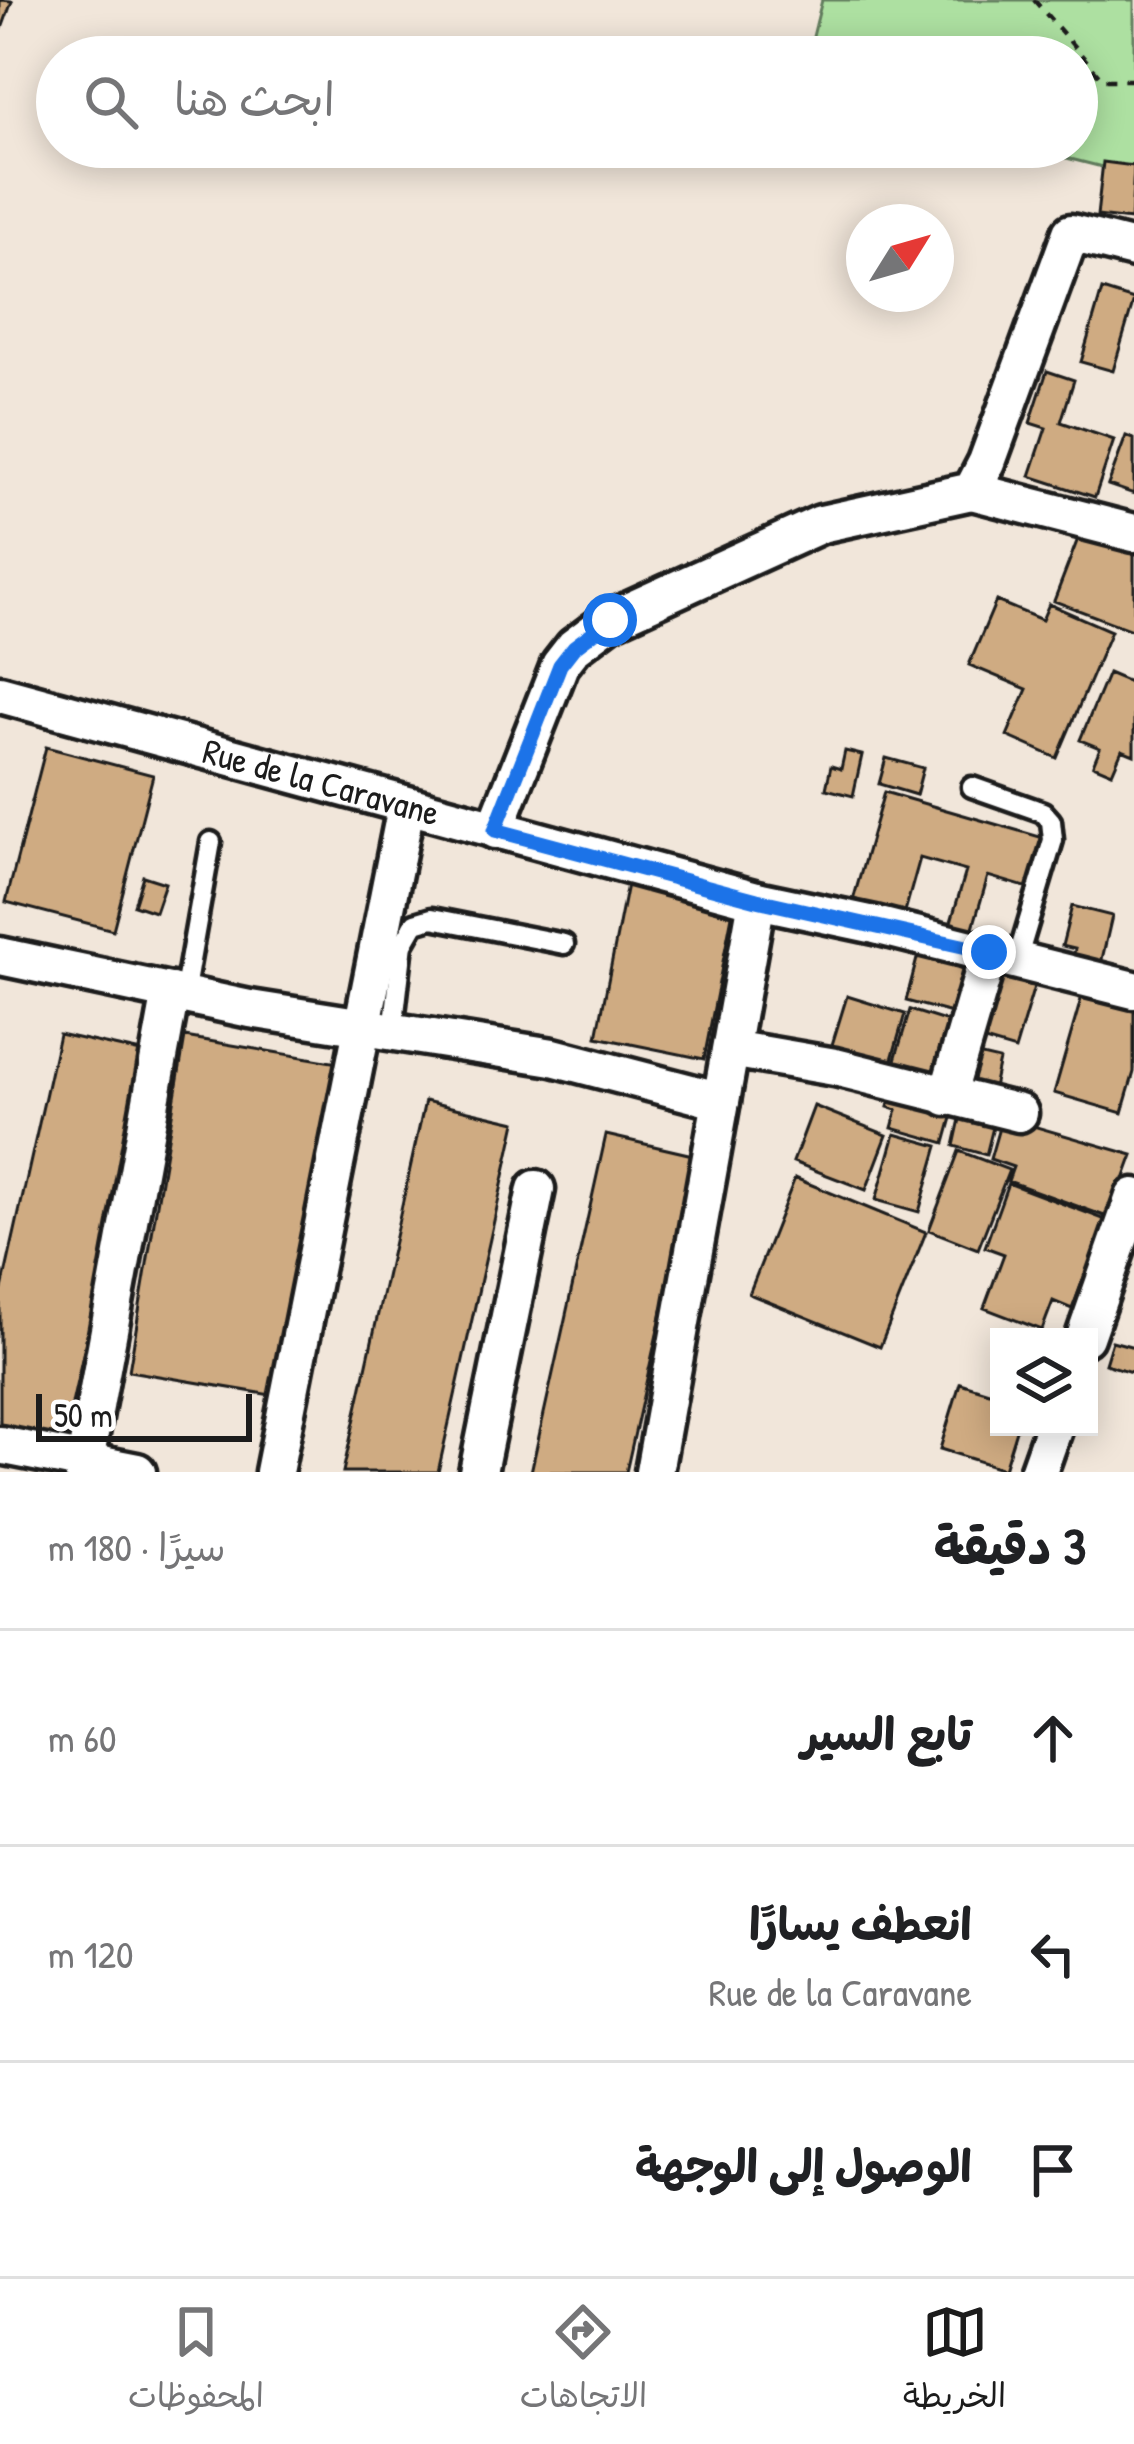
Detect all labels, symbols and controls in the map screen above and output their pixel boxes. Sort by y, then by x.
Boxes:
search box [36,36,1098,168]
text: ابحث هنا [174,68,335,129]
icon: search [78,69,144,135]
north arrow [846,204,954,312]
route start [583,593,637,647]
street label: Rue de la Caravane [198,725,445,837]
route end [962,925,1016,979]
map controls [990,1328,1098,1436]
button: layers [990,1328,1098,1436]
scale bar [36,1388,252,1441]
text: 50 m [54,1393,113,1437]
text: 3 دقيقة [934,1511,1086,1580]
text: سيرًا · 180 m [48,1520,226,1573]
text: تابع السير [801,1703,972,1764]
icon: ahead [1020,1705,1086,1771]
text: 60 m [48,1711,117,1764]
text: انعطف يسارًا [749,1893,972,1954]
icon: left [1020,1921,1086,1987]
text: 120 m [48,1927,133,1980]
text: Rue de la Caravane [709,1965,972,2018]
text: الوصول إلى الوجهة [635,2135,972,2196]
icon: arrive [1020,2137,1086,2203]
tab: المحفوظات [128,2299,264,2425]
tab: الاتجاهات [520,2299,647,2425]
tab: الخريطة [903,2299,1006,2425]

